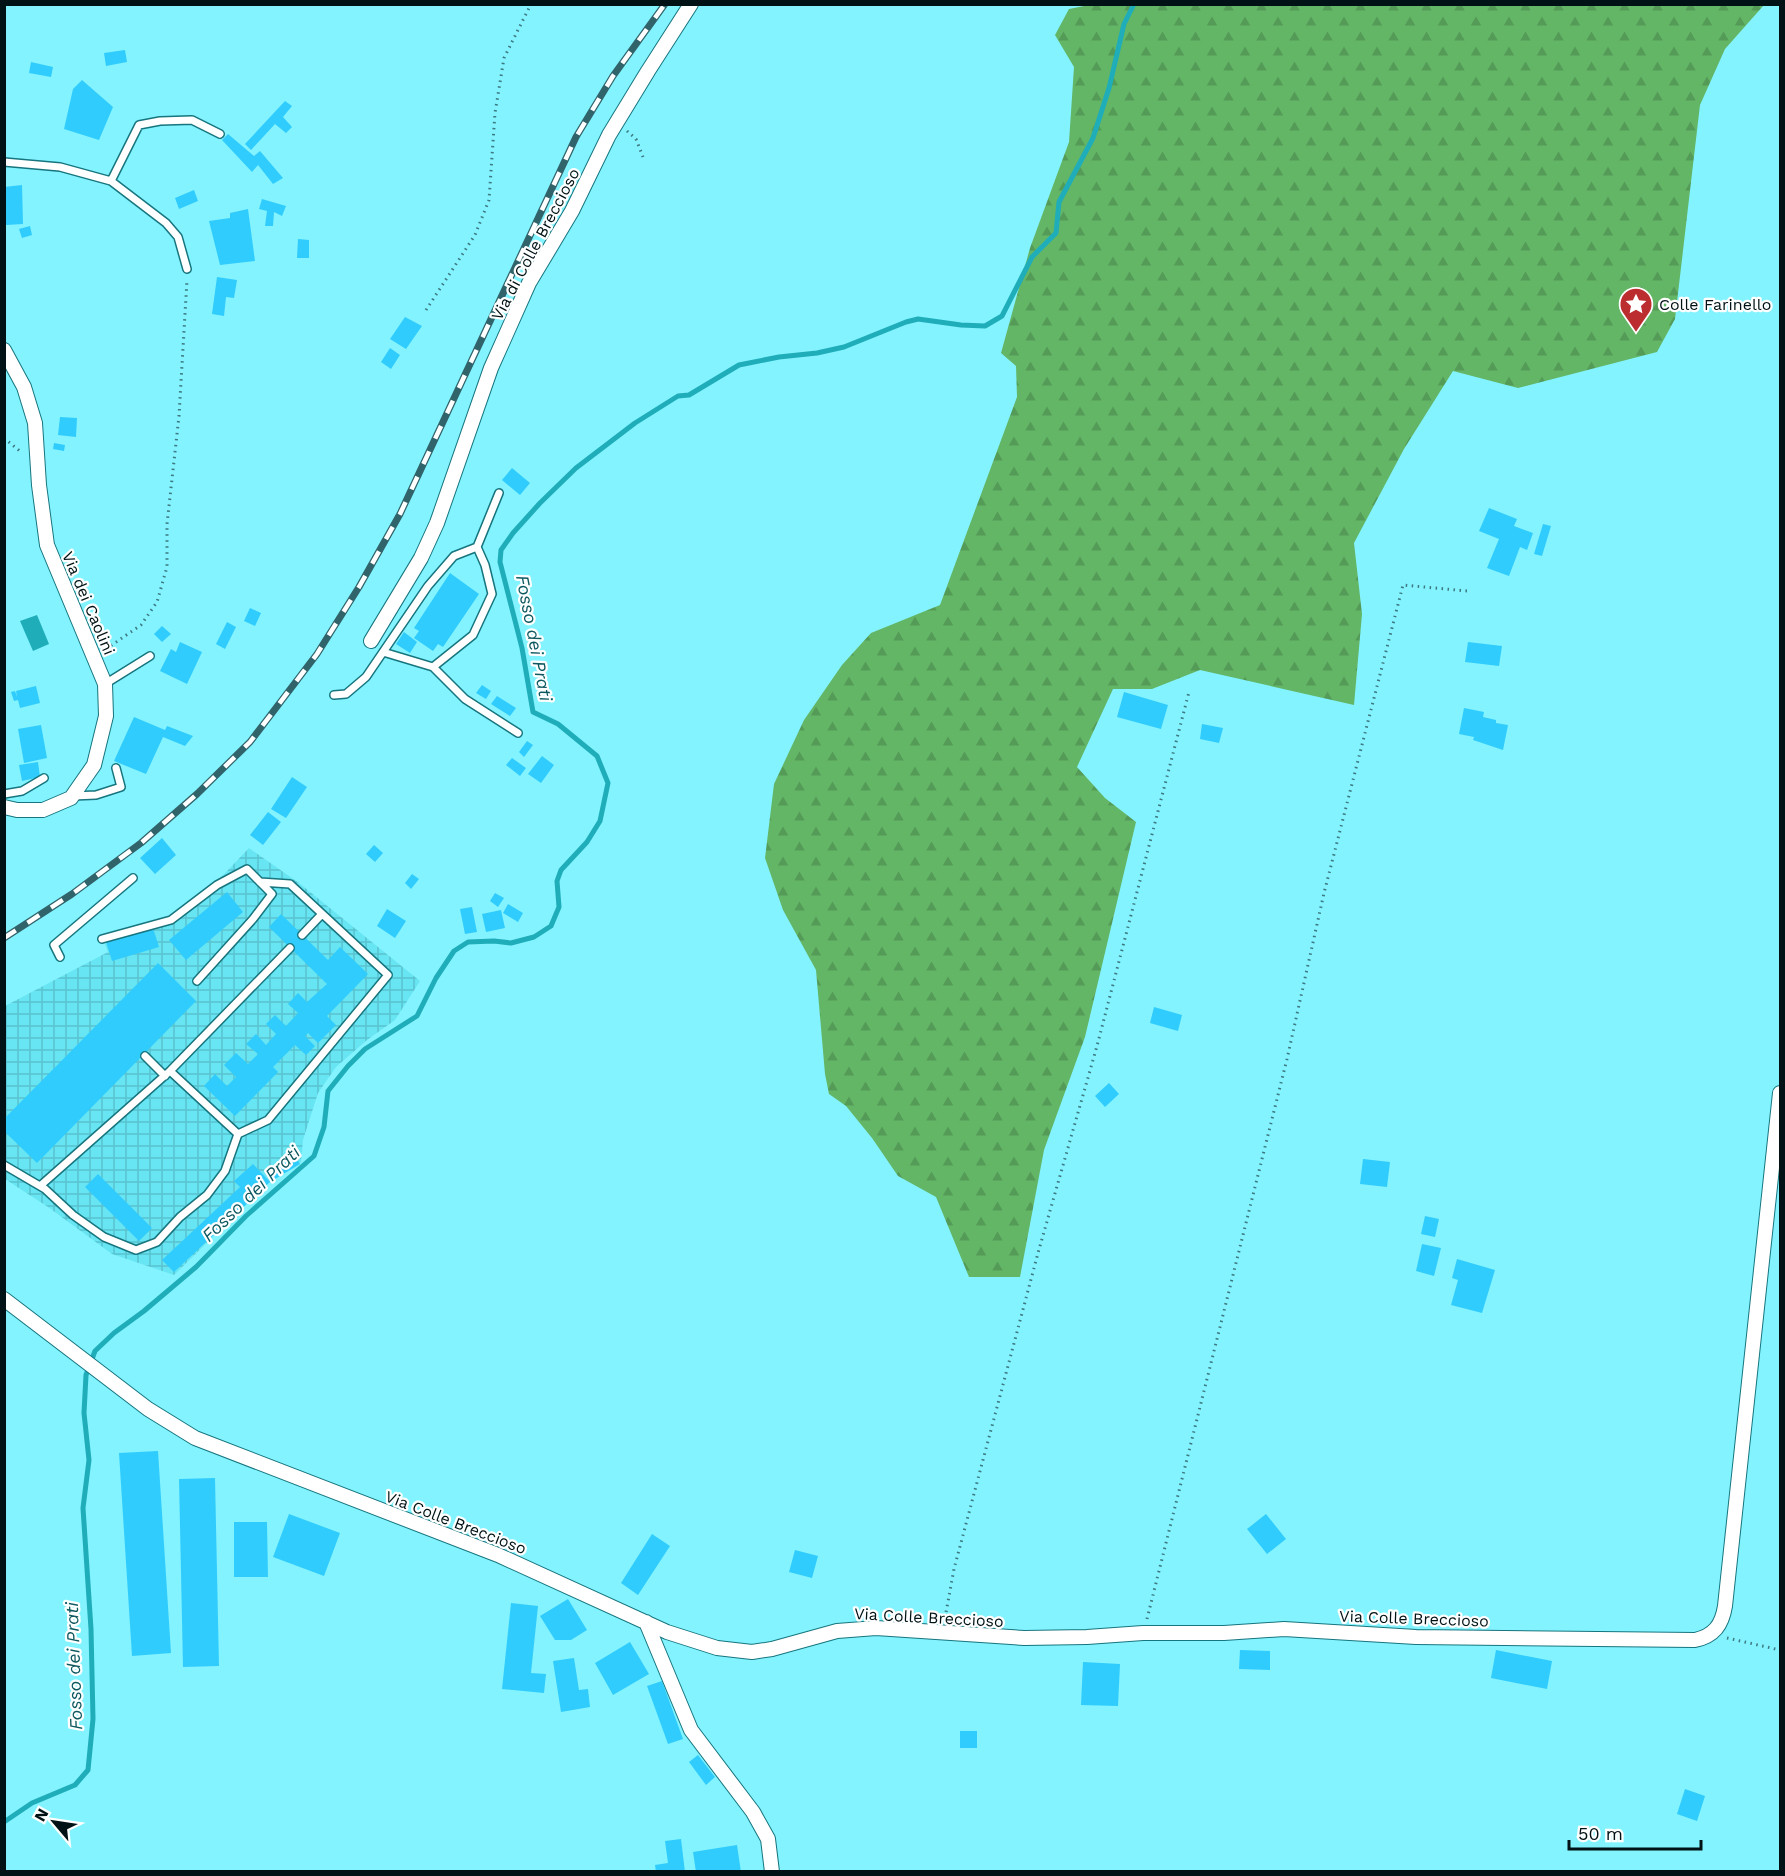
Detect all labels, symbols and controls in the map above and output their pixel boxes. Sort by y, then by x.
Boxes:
street label: Via di Colle Breccioso [487,165,584,323]
place icon: Colle Farinello [1618,286,1654,333]
place label: Colle Farinello [1659,295,1771,314]
street label: Via dei Caolini [58,549,119,658]
water label: Fosso dei Prati [512,573,557,704]
water label: Fosso dei Prati [197,1141,305,1246]
street label: Via Colle Breccioso [383,1487,529,1558]
water label: Fosso dei Prati [61,1600,86,1730]
street label: Via Colle Breccioso [854,1604,1004,1631]
street label: Via Colle Breccioso [1339,1606,1489,1631]
north arrow [24,1792,84,1852]
text: N [30,1805,53,1825]
scale bar [1569,1813,1701,1851]
text: 50 m [1578,1823,1623,1844]

